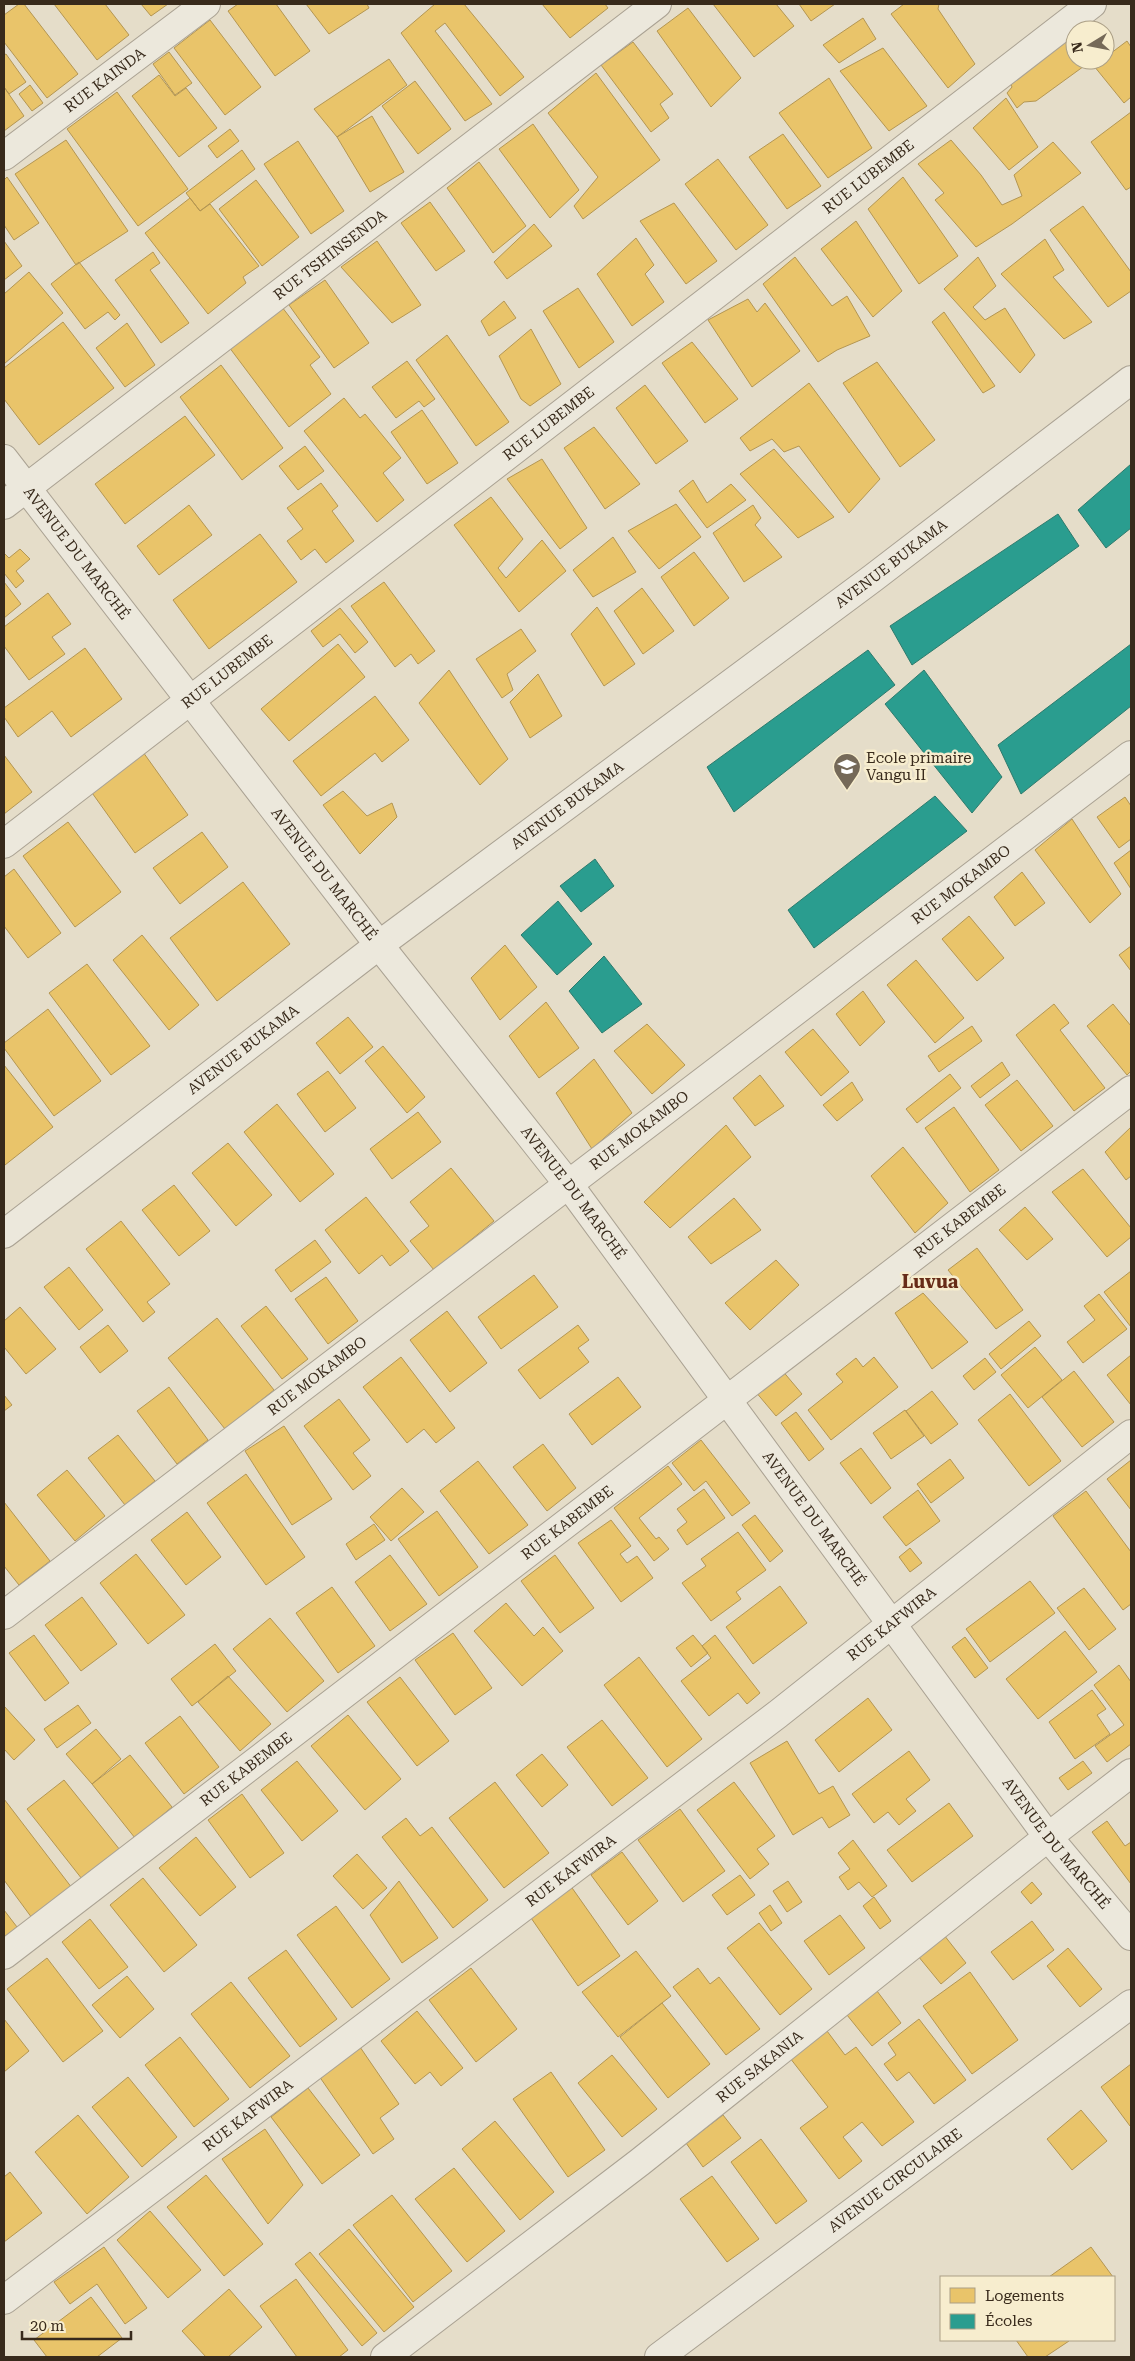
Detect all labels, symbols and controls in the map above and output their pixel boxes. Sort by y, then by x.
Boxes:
north arrow [1065,20,1115,70]
text: N [1068,40,1086,54]
street label: RUE KAINDA [61,44,149,117]
street label: RUE LUBEMBE [819,136,918,218]
street label: RUE TSHINSENDA [270,205,391,304]
street label: RUE LUBEMBE [499,383,598,464]
street label: AVENUE DU MARCHÉ [20,483,134,623]
street label: AVENUE BUKAMA [832,515,951,612]
street label: RUE LUBEMBE [178,631,276,713]
place label: Ecole primaire Vangu II [866,749,972,784]
school or university icon: Ecole primaire Vangu II [832,752,862,791]
street label: AVENUE BUKAMA [507,757,628,853]
street label: AVENUE DU MARCHÉ [267,804,381,944]
street label: RUE MOKAMBO [908,841,1014,928]
street label: AVENUE BUKAMA [184,1001,303,1098]
street label: RUE MOKAMBO [586,1087,692,1174]
street label: AVENUE DU MARCHÉ [517,1123,630,1263]
street label: RUE KABEMBE [910,1180,1009,1262]
district label: Luvua [902,1271,959,1292]
street label: RUE MOKAMBO [264,1332,370,1420]
street label: AVENUE DU MARCHÉ [759,1448,870,1590]
street label: RUE KABEMBE [518,1482,617,1564]
street label: RUE KAFWIRA [844,1583,940,1665]
street label: RUE KABEMBE [196,1728,295,1810]
street label: AVENUE DU MARCHÉ [998,1774,1114,1913]
street label: RUE KAFWIRA [522,1831,620,1911]
street label: RUE SAKANIA [713,2027,807,2107]
street label: RUE KAFWIRA [199,2075,297,2155]
street label: AVENUE CIRCULAIRE [825,2124,966,2236]
legend [940,2276,1115,2341]
text: Logements [985,2287,1064,2305]
scale bar [22,2308,131,2340]
text: Écoles [985,2312,1032,2330]
text: 20 m [30,2317,65,2335]

